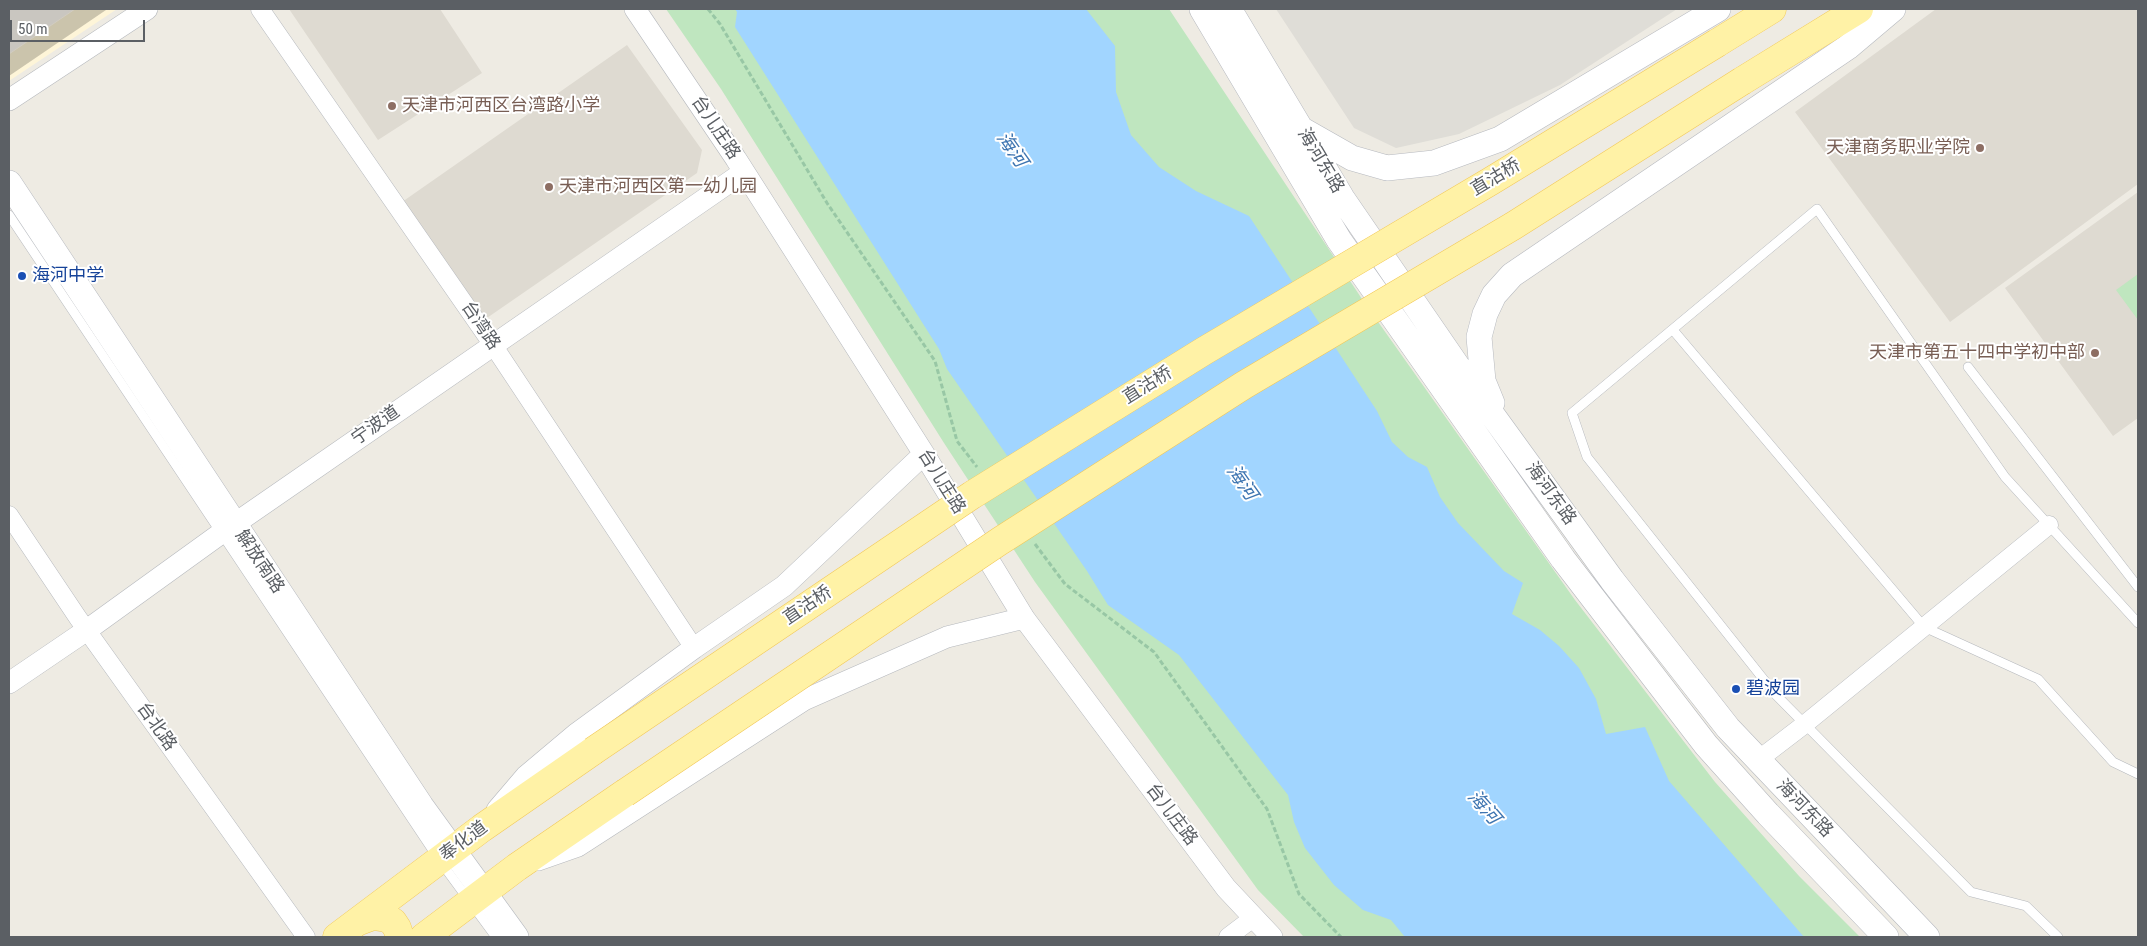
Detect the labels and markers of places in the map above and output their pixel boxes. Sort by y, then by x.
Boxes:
place label: 天津市河西区台湾路小学 [402,95,600,117]
marker: 天津市河西区台湾路小学 [386,100,398,112]
place label: 天津商务职业学院 [1826,137,1970,159]
marker: 天津商务职业学院 [1974,142,1986,154]
place label: 天津市河西区第一幼儿园 [559,176,757,198]
marker: 天津市河西区第一幼儿园 [543,181,555,193]
place label: 海河中学 [32,265,104,287]
marker: 海河中学 [16,270,28,282]
place label: 天津市第五十四中学初中部 [1869,342,2085,364]
marker: 天津市第五十四中学初中部 [2089,347,2101,359]
place label: 碧波园 [1746,678,1800,700]
marker: 碧波园 [1730,683,1742,695]

